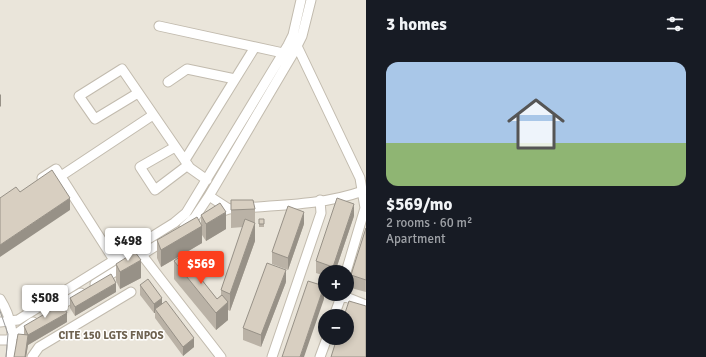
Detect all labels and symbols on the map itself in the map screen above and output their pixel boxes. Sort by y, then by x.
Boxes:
pin: $498 [104,228,152,262]
pin: $569 [177,251,225,285]
pin: $508 [21,285,69,319]
district label: CITE 150 LGTS FNPOS [58,329,164,342]

